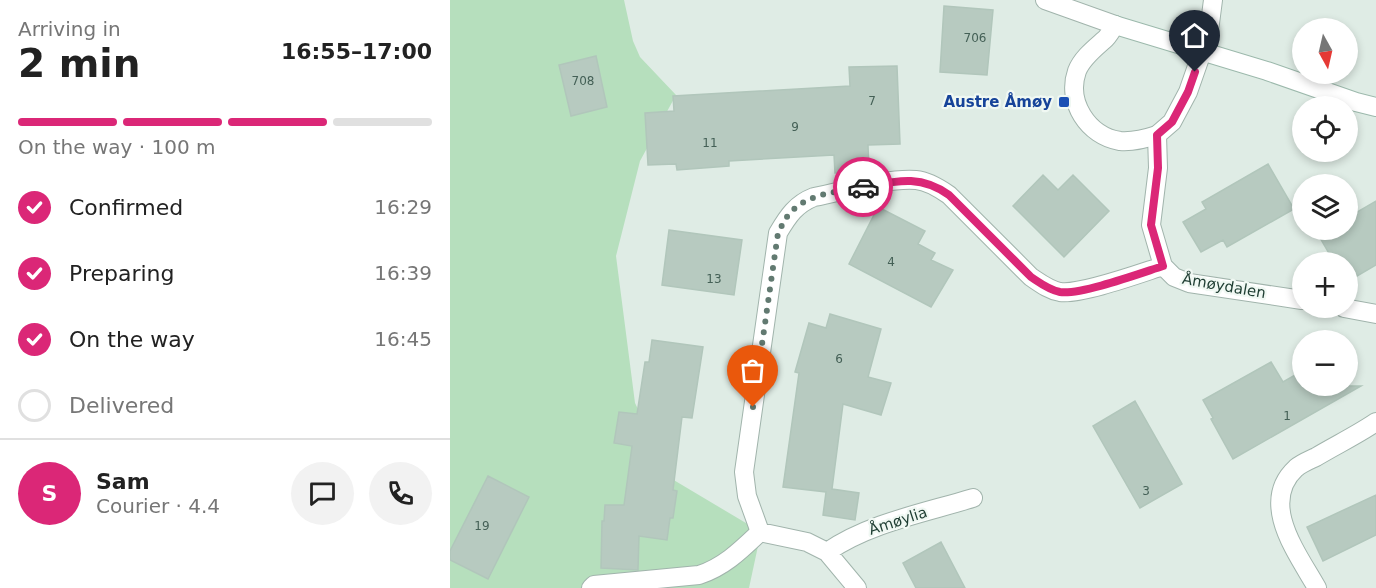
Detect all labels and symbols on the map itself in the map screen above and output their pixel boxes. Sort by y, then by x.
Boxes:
pin [1169,10,1220,72]
north arrow [1292,18,1358,84]
house number: 706 [964,31,986,45]
house number: 708 [572,74,594,88]
place label: Austre Åmøy [943,92,1052,111]
house number: 7 [868,94,876,108]
marker: Austre Åmøy [1057,95,1071,109]
house number: 9 [791,120,799,134]
house number: 11 [702,136,718,150]
courier [833,157,893,217]
house number: 4 [887,255,895,269]
street label: Åmøydalen [1181,269,1267,302]
house number: 13 [706,272,722,286]
pin [727,345,778,407]
house number: 6 [835,352,843,366]
house number: 1 [1283,409,1291,423]
house number: 3 [1142,484,1150,498]
street label: Åmøylia [866,502,930,539]
house number: 19 [474,519,490,533]

